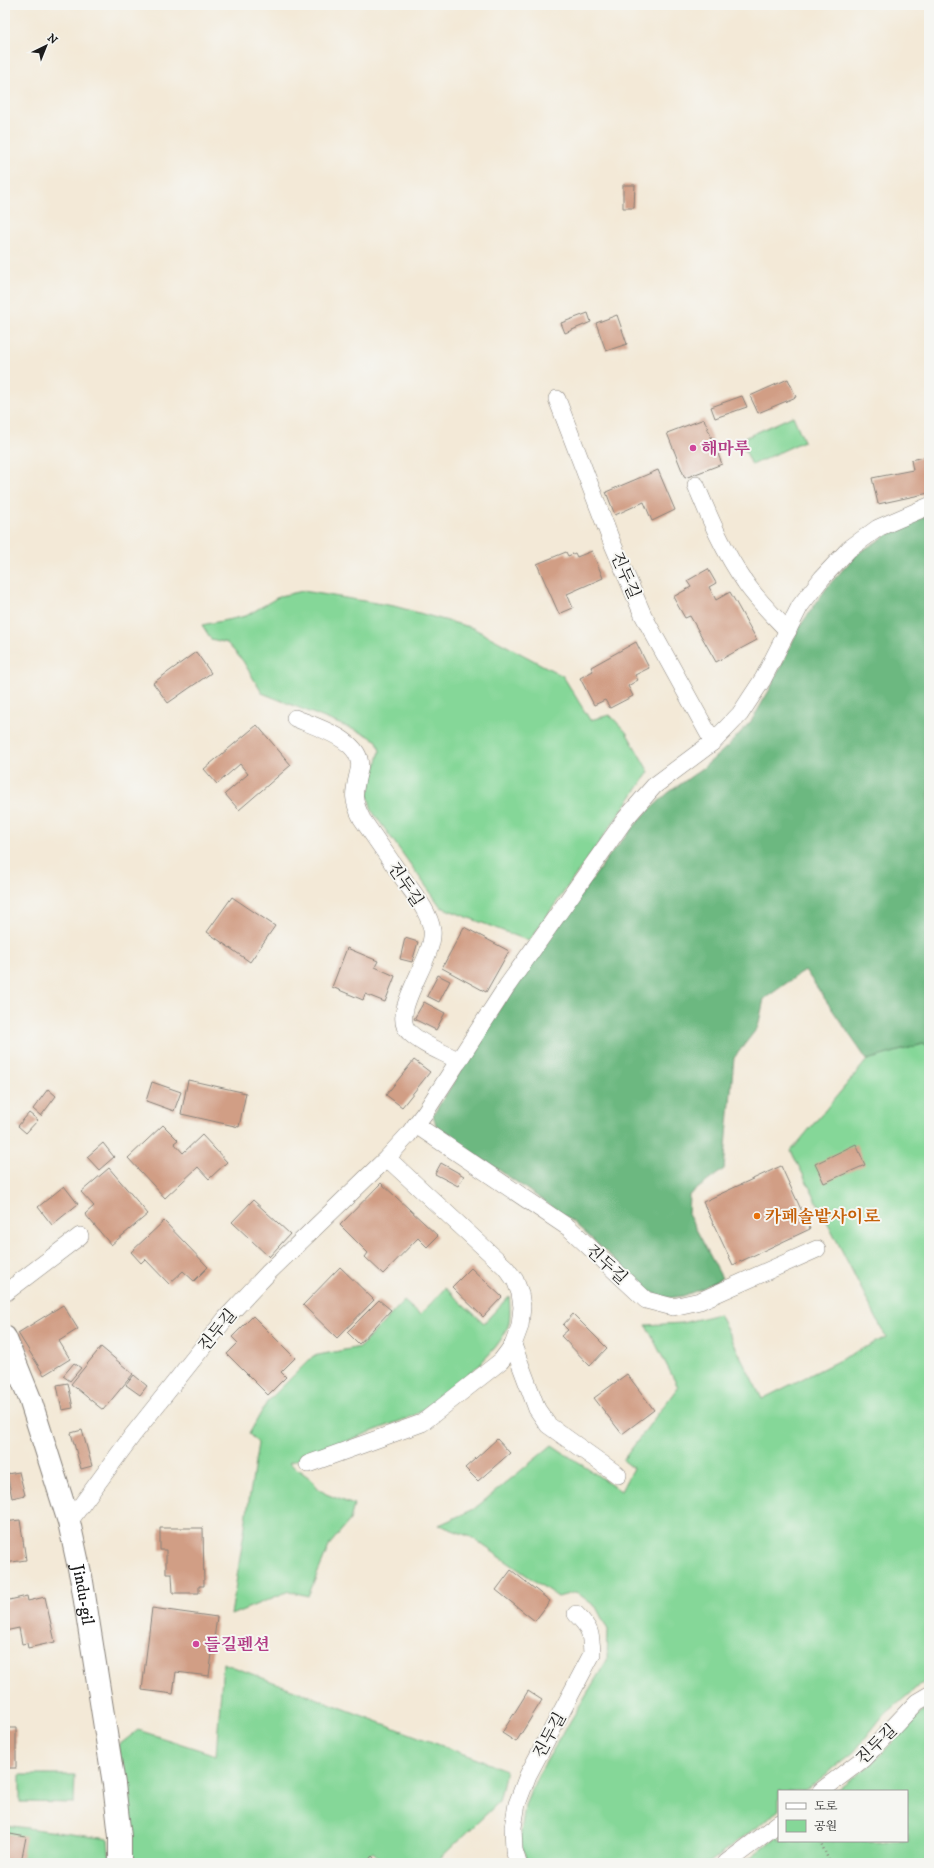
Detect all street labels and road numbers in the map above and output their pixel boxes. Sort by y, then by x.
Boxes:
street label: 진두길 [605,548,645,602]
street label: 진두길 [382,858,428,911]
street label: 진두길 [581,1240,632,1290]
street label: 진두길 [194,1305,242,1357]
street label: Jindu-gil [66,1561,99,1627]
street label: 진두길 [528,1709,571,1762]
street label: 진두길 [851,1720,902,1770]

